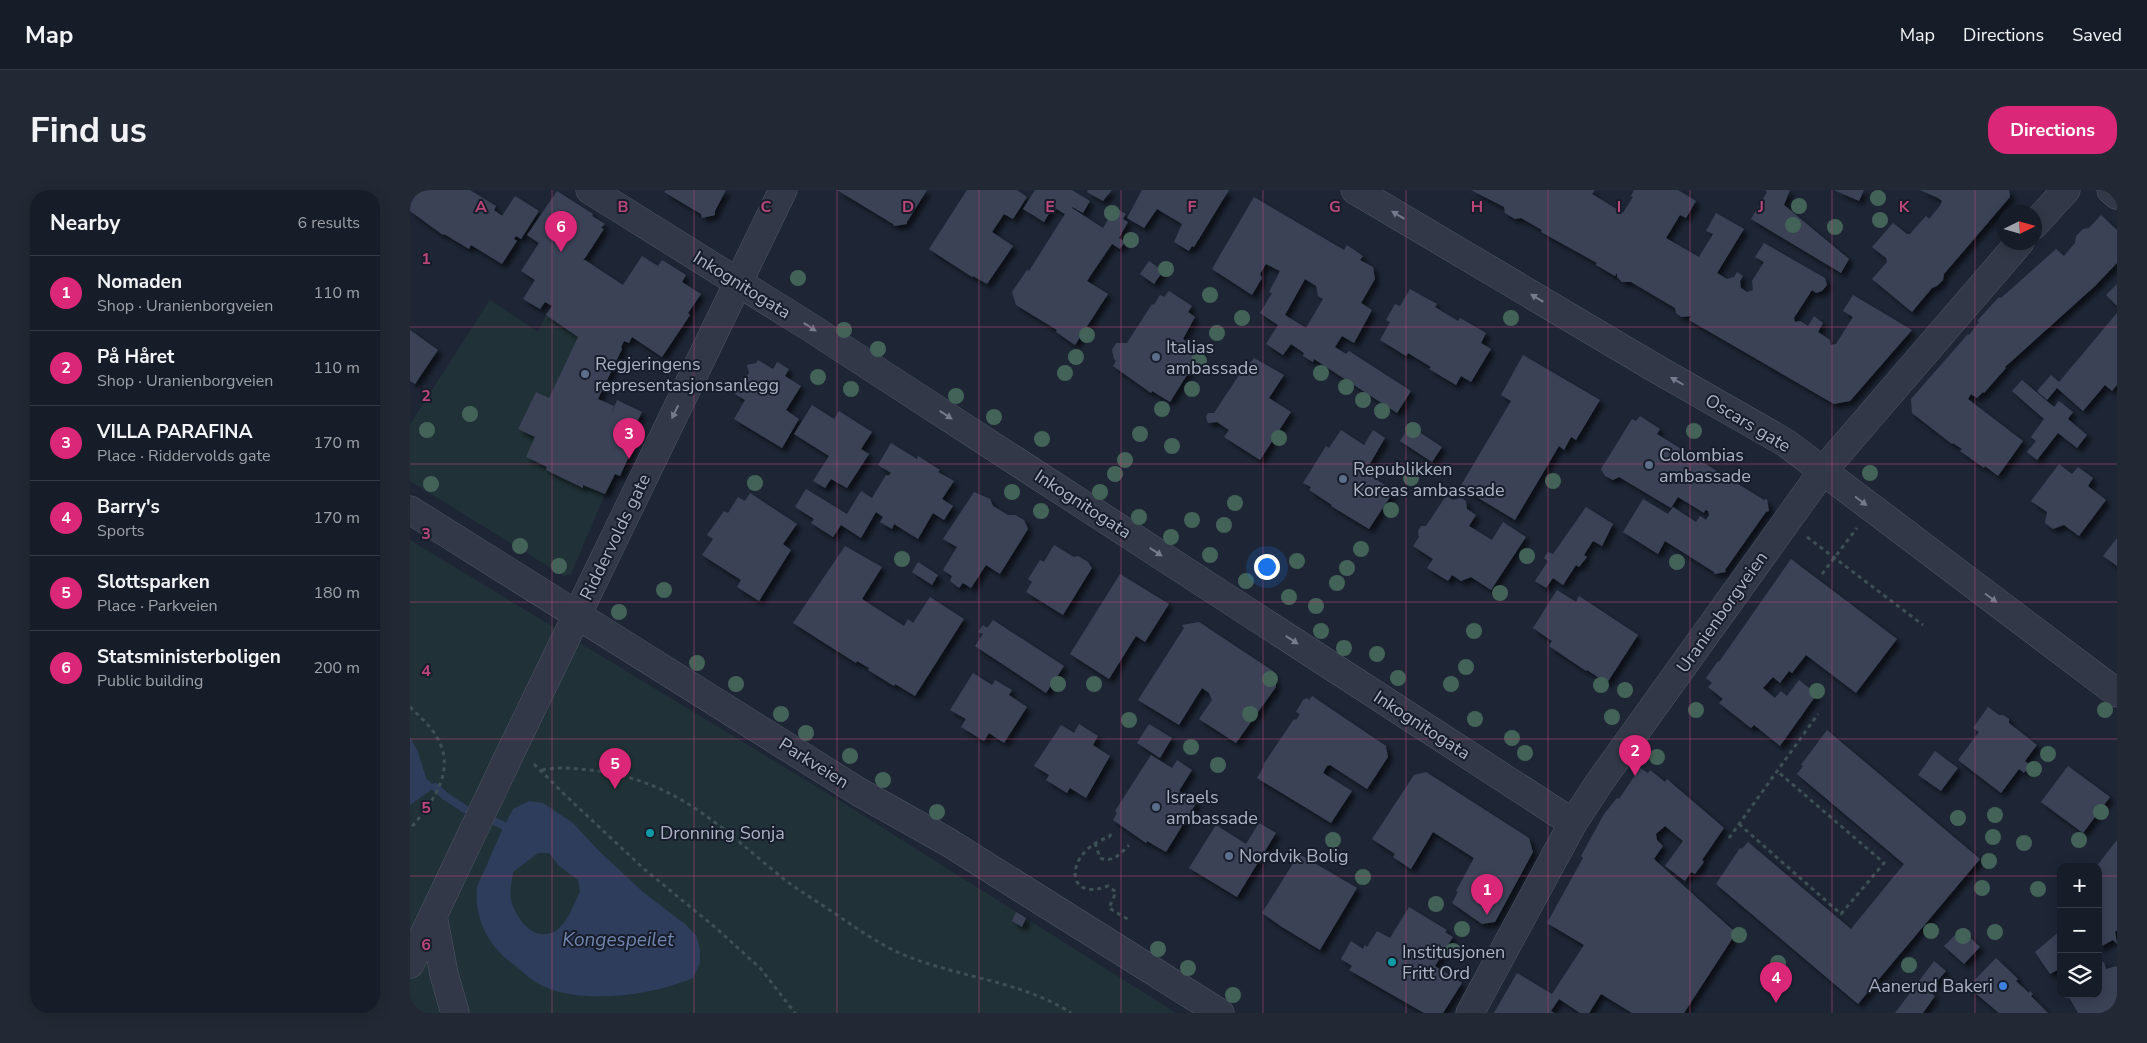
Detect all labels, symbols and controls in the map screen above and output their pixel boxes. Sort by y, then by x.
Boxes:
text: Map [25,19,73,51]
text: Map [1900,23,1935,47]
text: Directions [1963,23,2044,47]
text: Saved [2072,23,2122,47]
button: Directions [1988,106,2117,154]
text: Find us [30,107,147,154]
text: A [475,196,487,218]
text: B [617,196,629,218]
text: C [761,196,772,218]
text: D [902,196,914,218]
text: E [1045,196,1055,218]
text: F [1188,196,1197,218]
text: G [1329,196,1341,218]
text: H [1471,196,1483,218]
text: I [1617,196,1621,218]
text: J [1757,196,1764,218]
text: K [1899,196,1911,218]
north arrow [1997,205,2042,250]
text: Nearby [50,209,120,237]
pin: 6 [545,211,577,252]
one-way arrow [1391,211,1404,220]
text: 6 results [298,212,360,234]
street label: Inkognitogata [689,245,795,325]
text: 1 [421,248,431,270]
text: Nomaden [97,269,182,295]
text: 1 [61,282,71,304]
text: 110 m [313,282,360,304]
one-way arrow [1531,294,1544,303]
text: Shop · Uranienborgveien [97,295,273,317]
one-way arrow [803,322,816,332]
place label: Italias ambassade [1166,335,1258,380]
text: På Håret [97,344,174,370]
marker: Italias ambassade [1150,351,1162,363]
place label: Regjeringens representasjonsanlegg [595,352,779,397]
text: 2 [61,357,71,379]
text: 110 m [313,357,360,379]
marker: Regjeringens representasjonsanlegg [579,368,591,380]
text: Shop · Uranienborgveien [97,370,273,392]
one-way arrow [1671,376,1684,385]
text: 2 [421,385,431,407]
street label: Oscars gate [1701,388,1795,458]
one-way arrow [671,405,679,419]
one-way arrow [939,411,953,420]
pin: 3 [613,418,645,459]
text: VILLA PARAFINA [97,419,253,445]
text: 3 [61,432,71,454]
text: 170 m [313,432,360,454]
place label: Colombias ambassade [1659,443,1751,488]
text: Place · Riddervolds gate [97,445,270,467]
place label: Republikken Koreas ambassade [1353,457,1505,502]
marker: Colombias ambassade [1643,459,1655,471]
street label: Inkognitogata [1030,464,1136,544]
street label: Riddervolds gate [574,470,656,604]
marker: Republikken Koreas ambassade [1337,473,1349,485]
text: Barry's [97,494,160,520]
one-way arrow [1854,495,1867,506]
text: 4 [61,507,71,529]
text: 170 m [313,507,360,529]
text: Sports [97,520,145,542]
text: 3 [421,523,431,545]
street label: Uranienborgveien [1671,546,1773,678]
one-way arrow [1149,547,1162,557]
your location [1254,554,1280,580]
text: Slottsparken [97,569,210,595]
text: 5 [61,582,71,604]
text: 180 m [313,582,360,604]
one-way arrow [1984,593,1998,603]
text: Place · Parkveien [97,595,218,617]
one-way arrow [1285,636,1298,645]
text: Statsministerboligen [97,644,281,670]
text: 6 [61,657,71,679]
text: 200 m [313,657,360,679]
text: 4 [421,660,431,682]
text: Public building [97,670,203,692]
street label: Inkognitogata [1369,685,1475,765]
street label: Parkveien [774,732,854,794]
pin: 2 [1619,735,1651,776]
pin: 5 [599,748,631,789]
place label: Israels ambassade [1166,785,1258,830]
text: 5 [421,797,431,819]
marker: Israels ambassade [1150,801,1162,813]
place label: Dronning Sonja [660,821,785,845]
marker: Dronning Sonja [644,827,656,839]
place label: Nordvik Bolig [1239,844,1348,868]
marker: Nordvik Bolig [1223,850,1235,862]
map controls [2057,863,2102,998]
button: + [2057,863,2102,908]
pin: 1 [1471,874,1503,915]
button: − [2057,908,2102,953]
water label: Kongespeilet [562,927,675,953]
text: 6 [421,934,431,956]
place label: Institusjonen Fritt Ord [1402,940,1505,985]
button: layers [2057,953,2102,998]
marker: Institusjonen Fritt Ord [1386,956,1398,968]
pin: 4 [1760,962,1792,1003]
place label: Aanerud Bakeri [1868,974,1993,998]
marker: Aanerud Bakeri [1997,980,2009,992]

